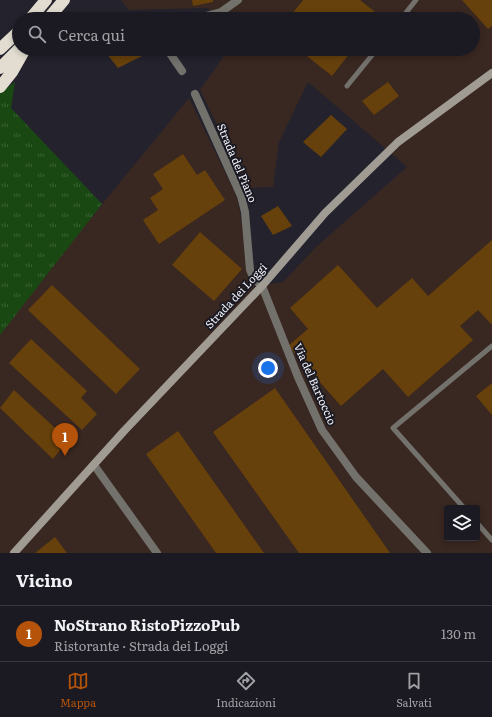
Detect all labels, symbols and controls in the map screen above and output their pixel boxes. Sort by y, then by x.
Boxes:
search box [12,12,480,56]
icon: search [26,23,48,45]
text: Cerca qui [58,23,125,46]
street label: Strada del Piano [214,121,262,205]
street label: Strada dei Loggi [201,259,270,332]
street label: Via del Bartoccio [291,340,341,427]
your location [258,358,278,378]
pin: 1 [52,423,78,456]
map controls [444,505,480,541]
button: layers [444,505,480,541]
text: Vicino [16,567,73,592]
text: NoStrano RistoPizzoPub [54,613,240,636]
text: 1 [26,624,32,643]
text: 130 m [441,624,476,643]
text: Ristorante · Strada dei Loggi [54,636,228,655]
tab: Mappa [60,670,96,710]
tab: Indicazioni [216,670,276,710]
tab: Salvati [396,670,432,710]

